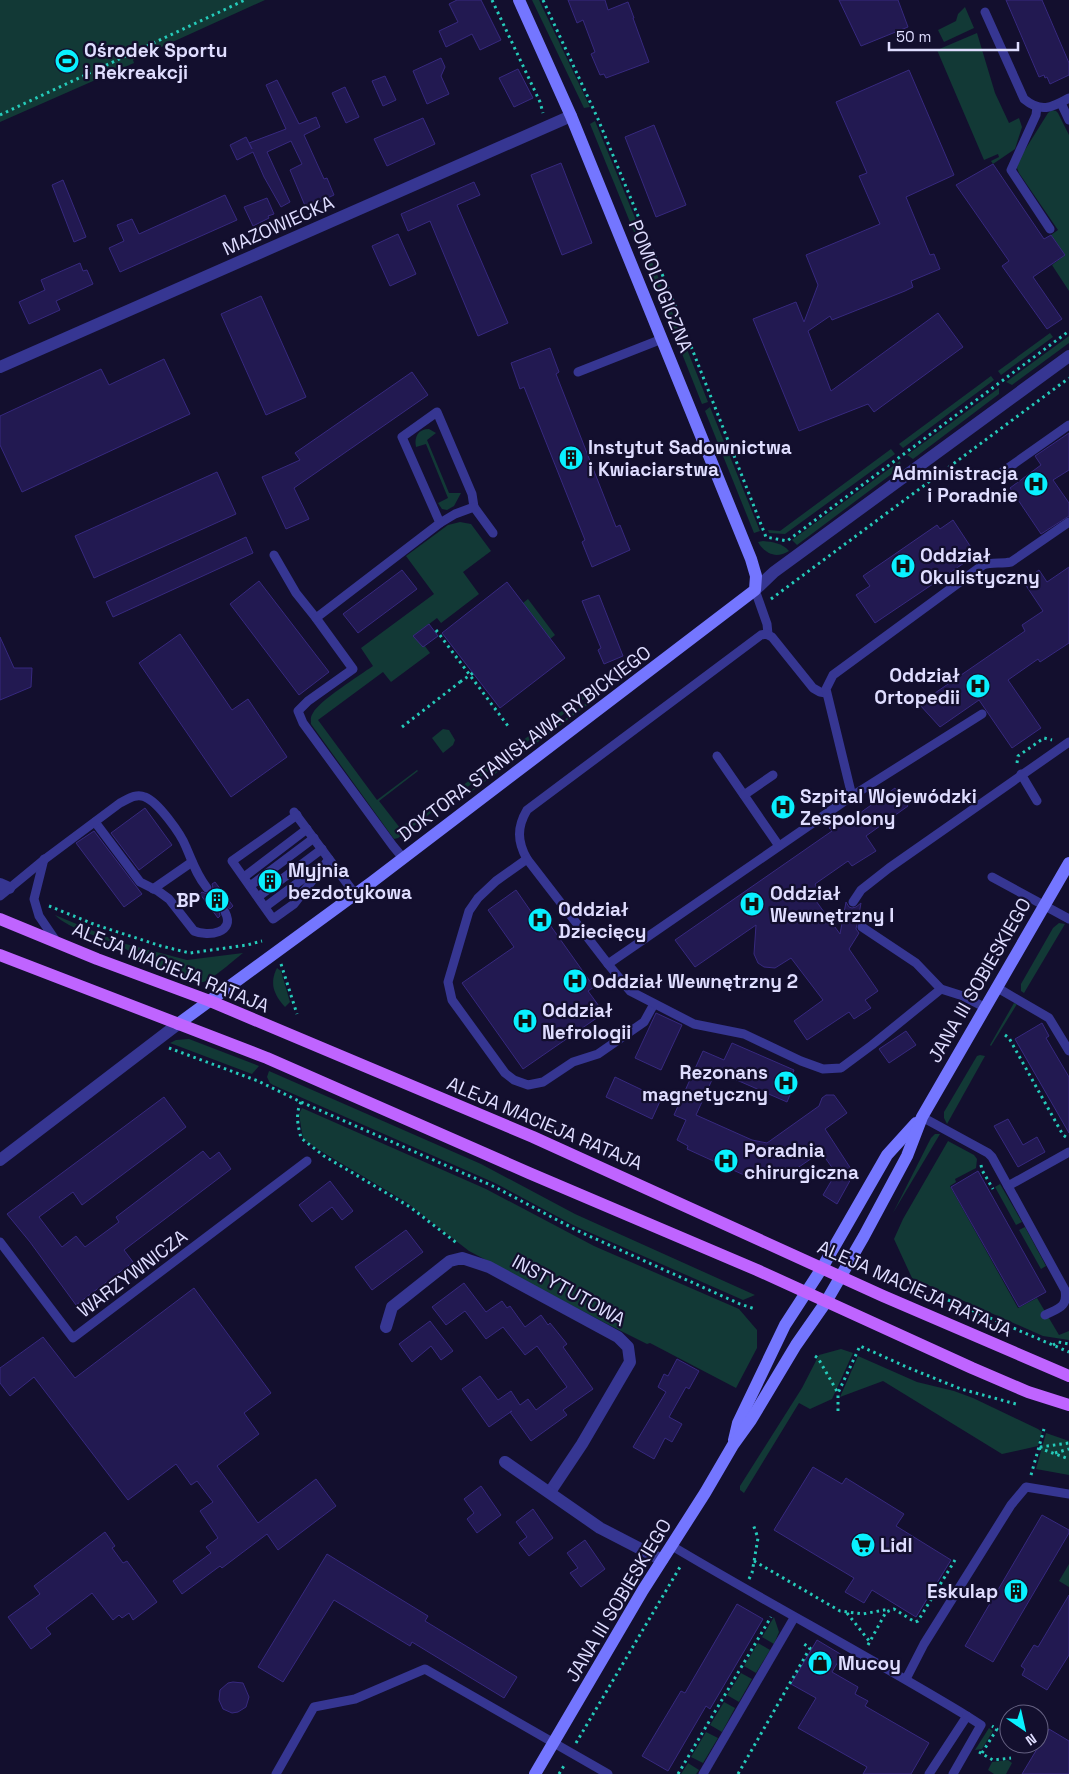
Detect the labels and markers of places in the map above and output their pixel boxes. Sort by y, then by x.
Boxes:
place label: Ośrodek Sportu i Rekreakcji [84,38,227,85]
sports icon: Ośrodek Sportu i Rekreakcji [54,48,80,74]
place label: Instytut Sadownictwa i Kwiaciarstwa [588,435,792,482]
building icon: Instytut Sadownictwa i Kwiaciarstwa [558,445,584,471]
place label: Administracja i Poradnie [892,461,1018,508]
hospital icon: Administracja i Poradnie [1023,471,1049,497]
place label: Oddział Okulistyczny [920,543,1040,590]
hospital icon: Oddział Okulistyczny [890,553,916,579]
place label: Oddział Ortopedii [874,663,960,710]
hospital icon: Oddział Ortopedii [965,673,991,699]
place label: Szpital Wojewódzki Zespolony [800,784,977,831]
hospital icon: Szpital Wojewódzki Zespolony [770,794,796,820]
place label: Myjnia bezdotykowa [288,858,412,905]
building icon: Myjnia bezdotykowa [257,868,283,894]
place label: Oddział Wewnętrzny I [770,881,894,928]
building icon: BP [204,887,230,913]
place label: BP [176,888,200,913]
hospital icon: Oddział Wewnętrzny I [739,891,765,917]
place label: Oddział Dziecięcy [558,897,647,944]
hospital icon: Oddział Dziecięcy [527,907,553,933]
hospital icon: Oddział Wewnętrzny 2 [562,968,588,994]
place label: Oddział Wewnętrzny 2 [592,969,798,994]
place label: Oddział Nefrologii [542,998,631,1045]
hospital icon: Oddział Nefrologii [512,1008,538,1034]
place label: Rezonans magnetyczny [642,1060,768,1107]
hospital icon: Rezonans magnetyczny [773,1070,799,1096]
place label: Poradnia chirurgiczna [744,1138,859,1185]
hospital icon: Poradnia chirurgiczna [713,1148,739,1174]
supermarket icon: Lidl [850,1532,876,1558]
place label: Lidl [880,1533,913,1558]
building icon: Eskulap [1003,1578,1029,1604]
place label: Eskulap [927,1579,998,1604]
shop icon: Mucoy [807,1650,833,1676]
place label: Mucoy [838,1651,901,1676]

